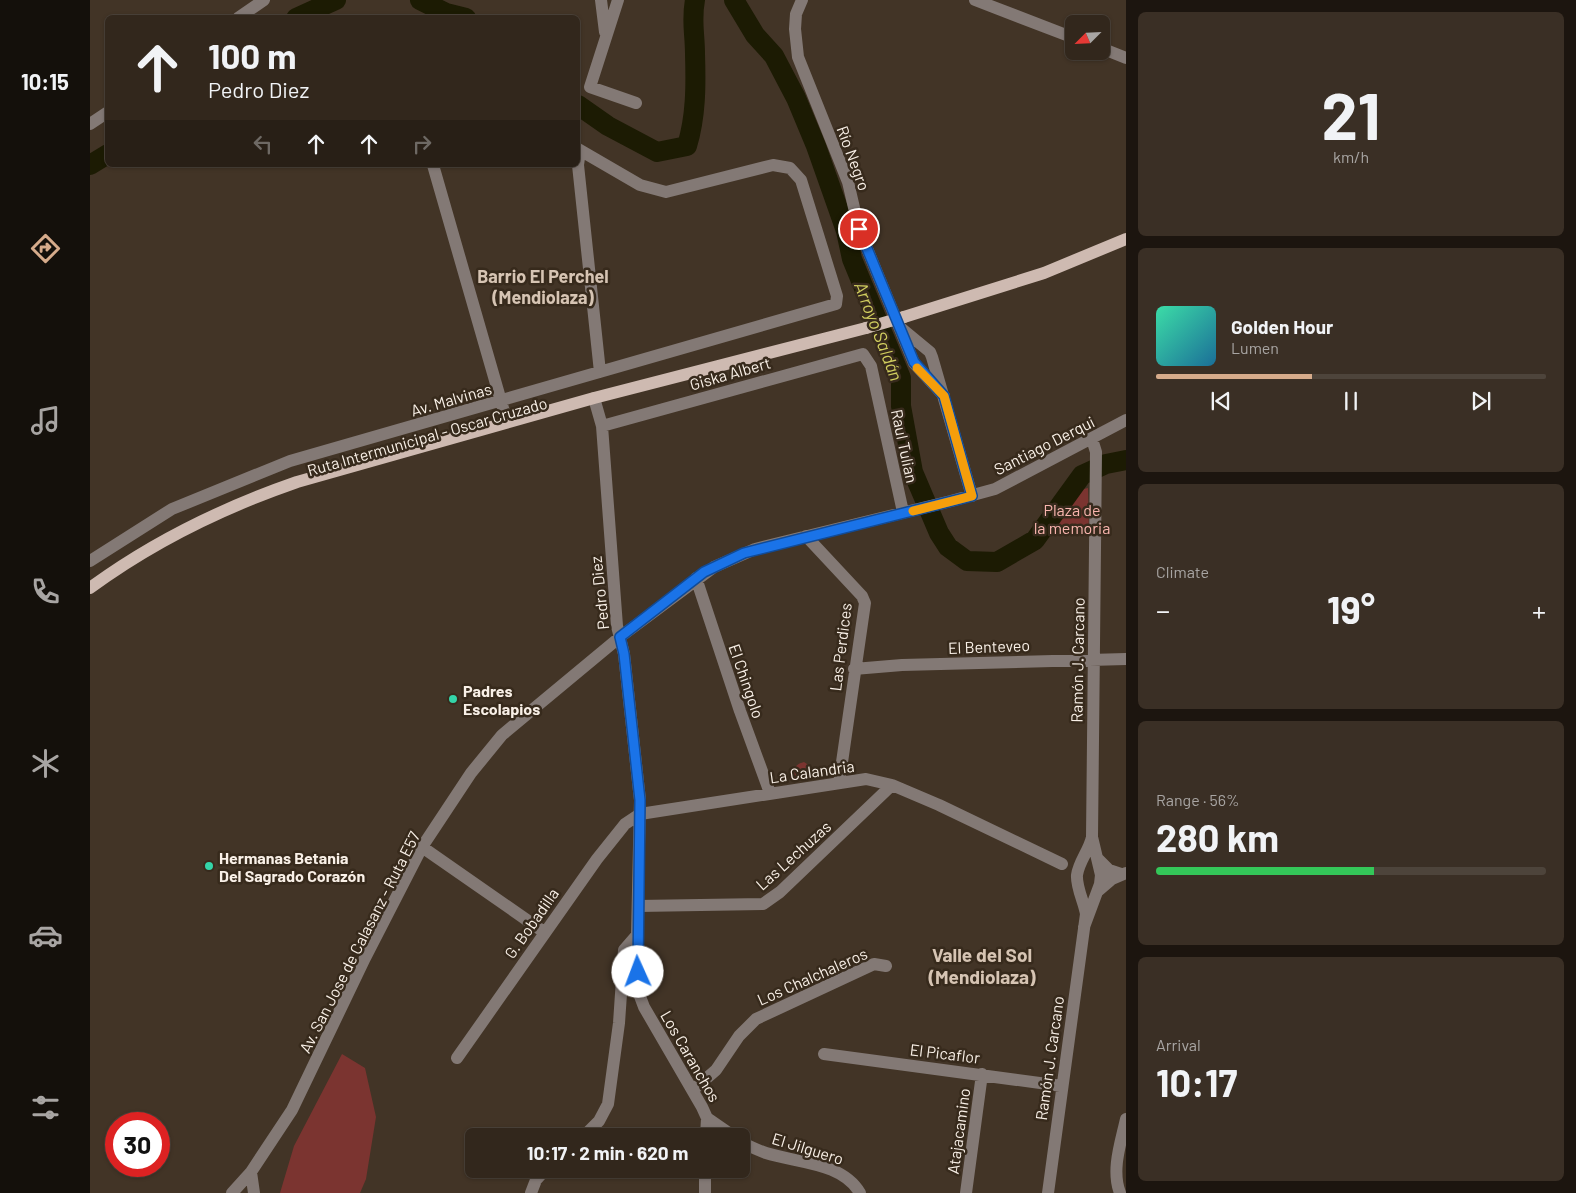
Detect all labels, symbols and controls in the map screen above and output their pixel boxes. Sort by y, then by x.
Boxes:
north arrow [1065,15,1110,60]
map controls [1065,15,1110,60]
text: 100 m [208,34,297,76]
icon: ahead [125,35,190,100]
text: 10:15 [21,68,69,94]
text: 21 [1321,75,1381,153]
text: Pedro Diez [208,76,309,102]
street label: Río Negro [834,123,874,193]
icon: left [249,130,277,158]
icon: ahead [302,130,330,158]
icon: ahead [355,130,383,158]
icon: right [408,130,436,158]
text: km/h [1333,147,1369,166]
pin [838,208,880,250]
icon: arrive [845,215,873,243]
icon: directions [28,231,63,266]
district label: Barrio El Perchel (Mendiolaza) [477,265,609,308]
water label: Arroyo Saldán [850,278,908,384]
text: Golden Hour [1231,315,1333,338]
text: Lumen [1231,338,1279,357]
street label: Giska Albert [687,352,773,394]
street label: Av. Malvinas [408,378,494,420]
icon: previous [1207,387,1235,415]
icon: pause [1337,387,1365,415]
icon: next [1467,387,1495,415]
street label: Ruta Intermunicipal - Oscar Cruzado [305,393,549,479]
icon: music [28,403,63,438]
street label: Raul Tulian [888,407,922,485]
street label: Santiago Derqui [991,412,1097,478]
park label: Plaza de la memoria [1034,500,1110,537]
street label: Pedro Diez [586,555,612,631]
text: Climate [1156,562,1209,581]
icon: phone [28,574,63,609]
text: 19° [1327,586,1375,632]
text: − [1156,593,1170,627]
text: + [1532,593,1546,627]
street label: Ramón J. Carcano [1066,597,1088,723]
street label: Las Perdices [825,602,855,692]
street label: El Benteveo [948,635,1030,657]
street label: El Chingolo [725,641,769,721]
place label: Padres Escolapios [463,681,540,718]
marker: Padres Escolapios [447,693,459,705]
icon: climate [28,746,63,781]
street label: La Calandria [768,756,856,786]
text: Range · 56% [1156,790,1239,809]
text: 280 km [1156,814,1279,860]
street label: Las Lechuzas [752,816,834,894]
street label: Av. San Jose de Calasanz - Ruta E57 [295,828,423,1056]
place label: Hermanas Betania Del Sagrado Corazón [219,848,365,885]
marker: Hermanas Betania Del Sagrado Corazón [203,860,215,872]
street label: G. Bobadilla [500,884,562,962]
icon: car [28,918,63,953]
street label: Los Chalchaleros [754,943,870,1009]
district label: Valle del Sol (Mendiolaza) [927,943,1036,988]
position arrow [611,945,663,997]
street label: Ramón J. Carcano [1031,995,1067,1121]
street label: Los Caranchos [657,1007,725,1105]
text: Arrival [1156,1035,1201,1054]
street label: El Picaflor [909,1039,981,1067]
text: 10:17 [1156,1059,1237,1105]
street label: Atajacamino [943,1087,973,1175]
icon: filters [28,1090,63,1125]
speed limit sign: 30 [105,1112,170,1177]
street label: El Jilguero [770,1128,846,1168]
text: 10:17 · 2 min · 620 m [527,1141,688,1164]

